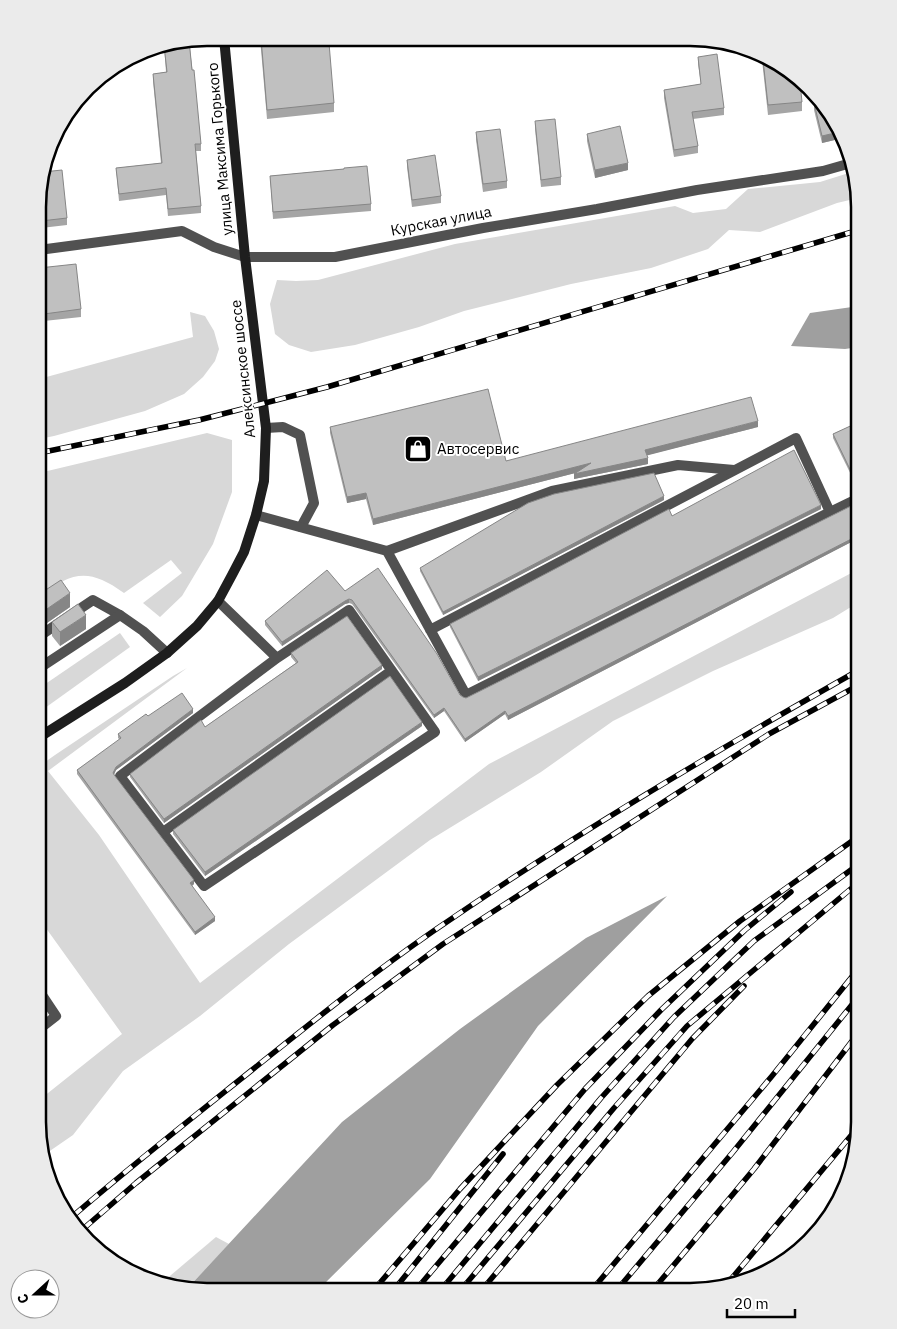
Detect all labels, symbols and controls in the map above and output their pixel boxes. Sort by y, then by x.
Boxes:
street label: улица Максима Горького [202,62,237,236]
street label: Курская улица [389,201,493,240]
street label: Алексинское шоссе [226,299,259,439]
shop icon: Автосервис [403,434,433,464]
place label: Автосервис [437,439,520,458]
north arrow [10,1269,60,1319]
scale bar [727,1286,794,1318]
text: С [13,1291,33,1306]
text: 20 m [734,1294,769,1313]

